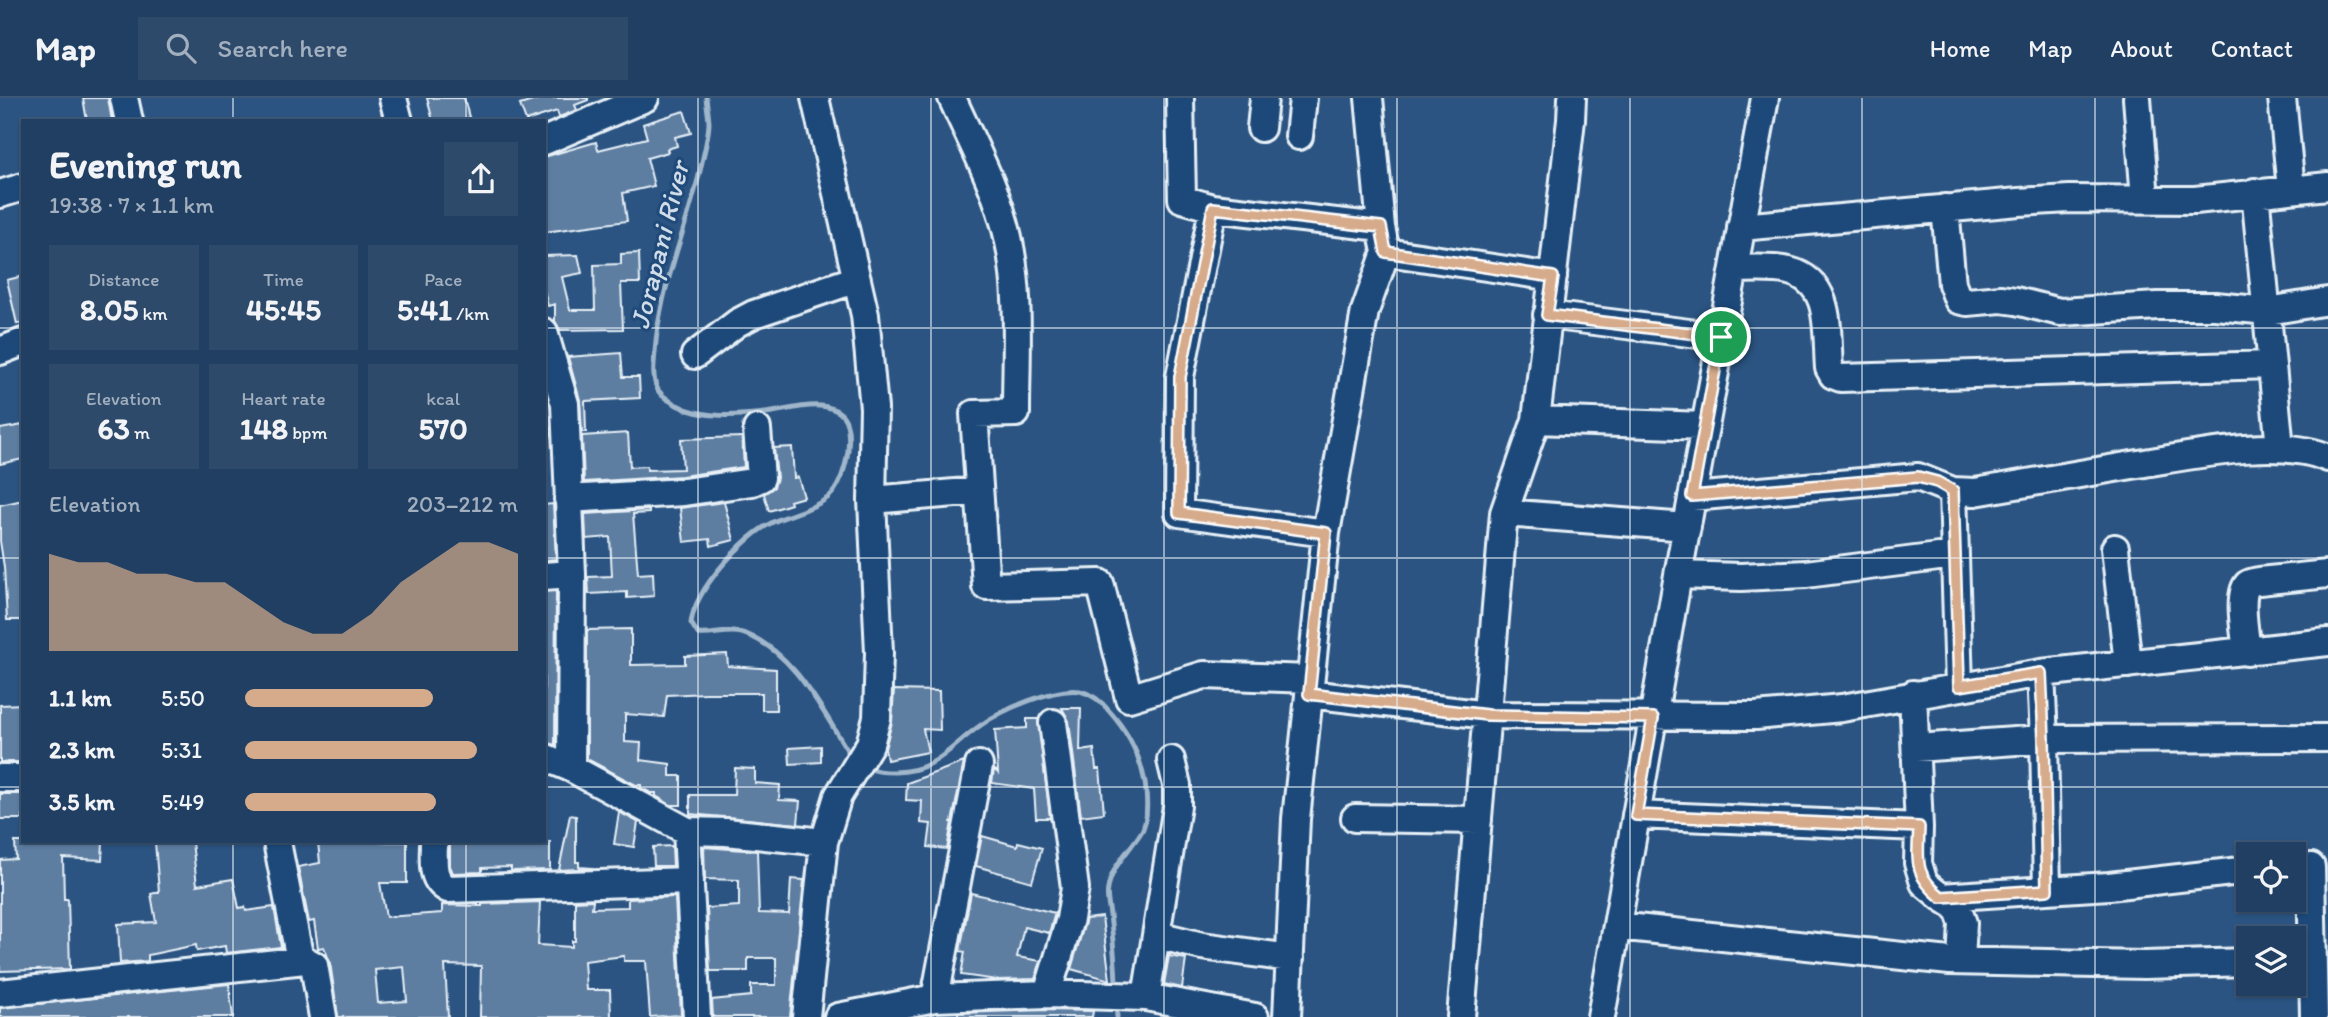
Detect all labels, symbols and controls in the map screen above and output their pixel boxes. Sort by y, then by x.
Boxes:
search box [138,17,628,80]
text: Map [35,29,96,68]
icon: search [162,29,200,67]
text: Search here [218,32,348,64]
text: Home [1930,34,1990,63]
text: Map [2028,34,2072,63]
text: About [2110,34,2173,63]
text: Contact [2211,34,2293,63]
text: Evening run [49,142,242,188]
button: share [444,142,518,216]
water label: Jorapani River [622,155,697,332]
text: 19:38 · 7 × 1.1 km [49,191,214,219]
text: Distance [88,268,159,291]
text: Time [263,268,304,291]
text: Pace [424,268,462,291]
text: 8.05 [80,291,138,328]
text: 45:45 [246,291,321,328]
text: 5:41 [397,291,452,328]
text: km [138,302,168,325]
text: /km [452,302,489,325]
pin [1691,307,1751,367]
icon: arrive [1702,318,1740,356]
text: Elevation [86,387,162,410]
text: Heart rate [241,387,326,410]
text: kcal [426,387,460,410]
text: 63 [98,410,130,447]
text: 148 [240,410,288,447]
text: 570 [419,410,468,447]
text: m [130,421,150,444]
text: bpm [288,421,327,444]
text: Elevation [49,490,140,518]
text: 203–212 m [407,490,518,518]
text: 1.1 km [49,684,112,712]
text: 5:50 [161,684,205,712]
text: 2.3 km [49,736,115,764]
text: 5:31 [161,736,202,764]
text: 3.5 km [49,788,115,816]
text: 5:49 [161,788,205,816]
map controls [2236,842,2306,996]
button: locate [2236,842,2306,912]
button: layers [2236,926,2306,996]

